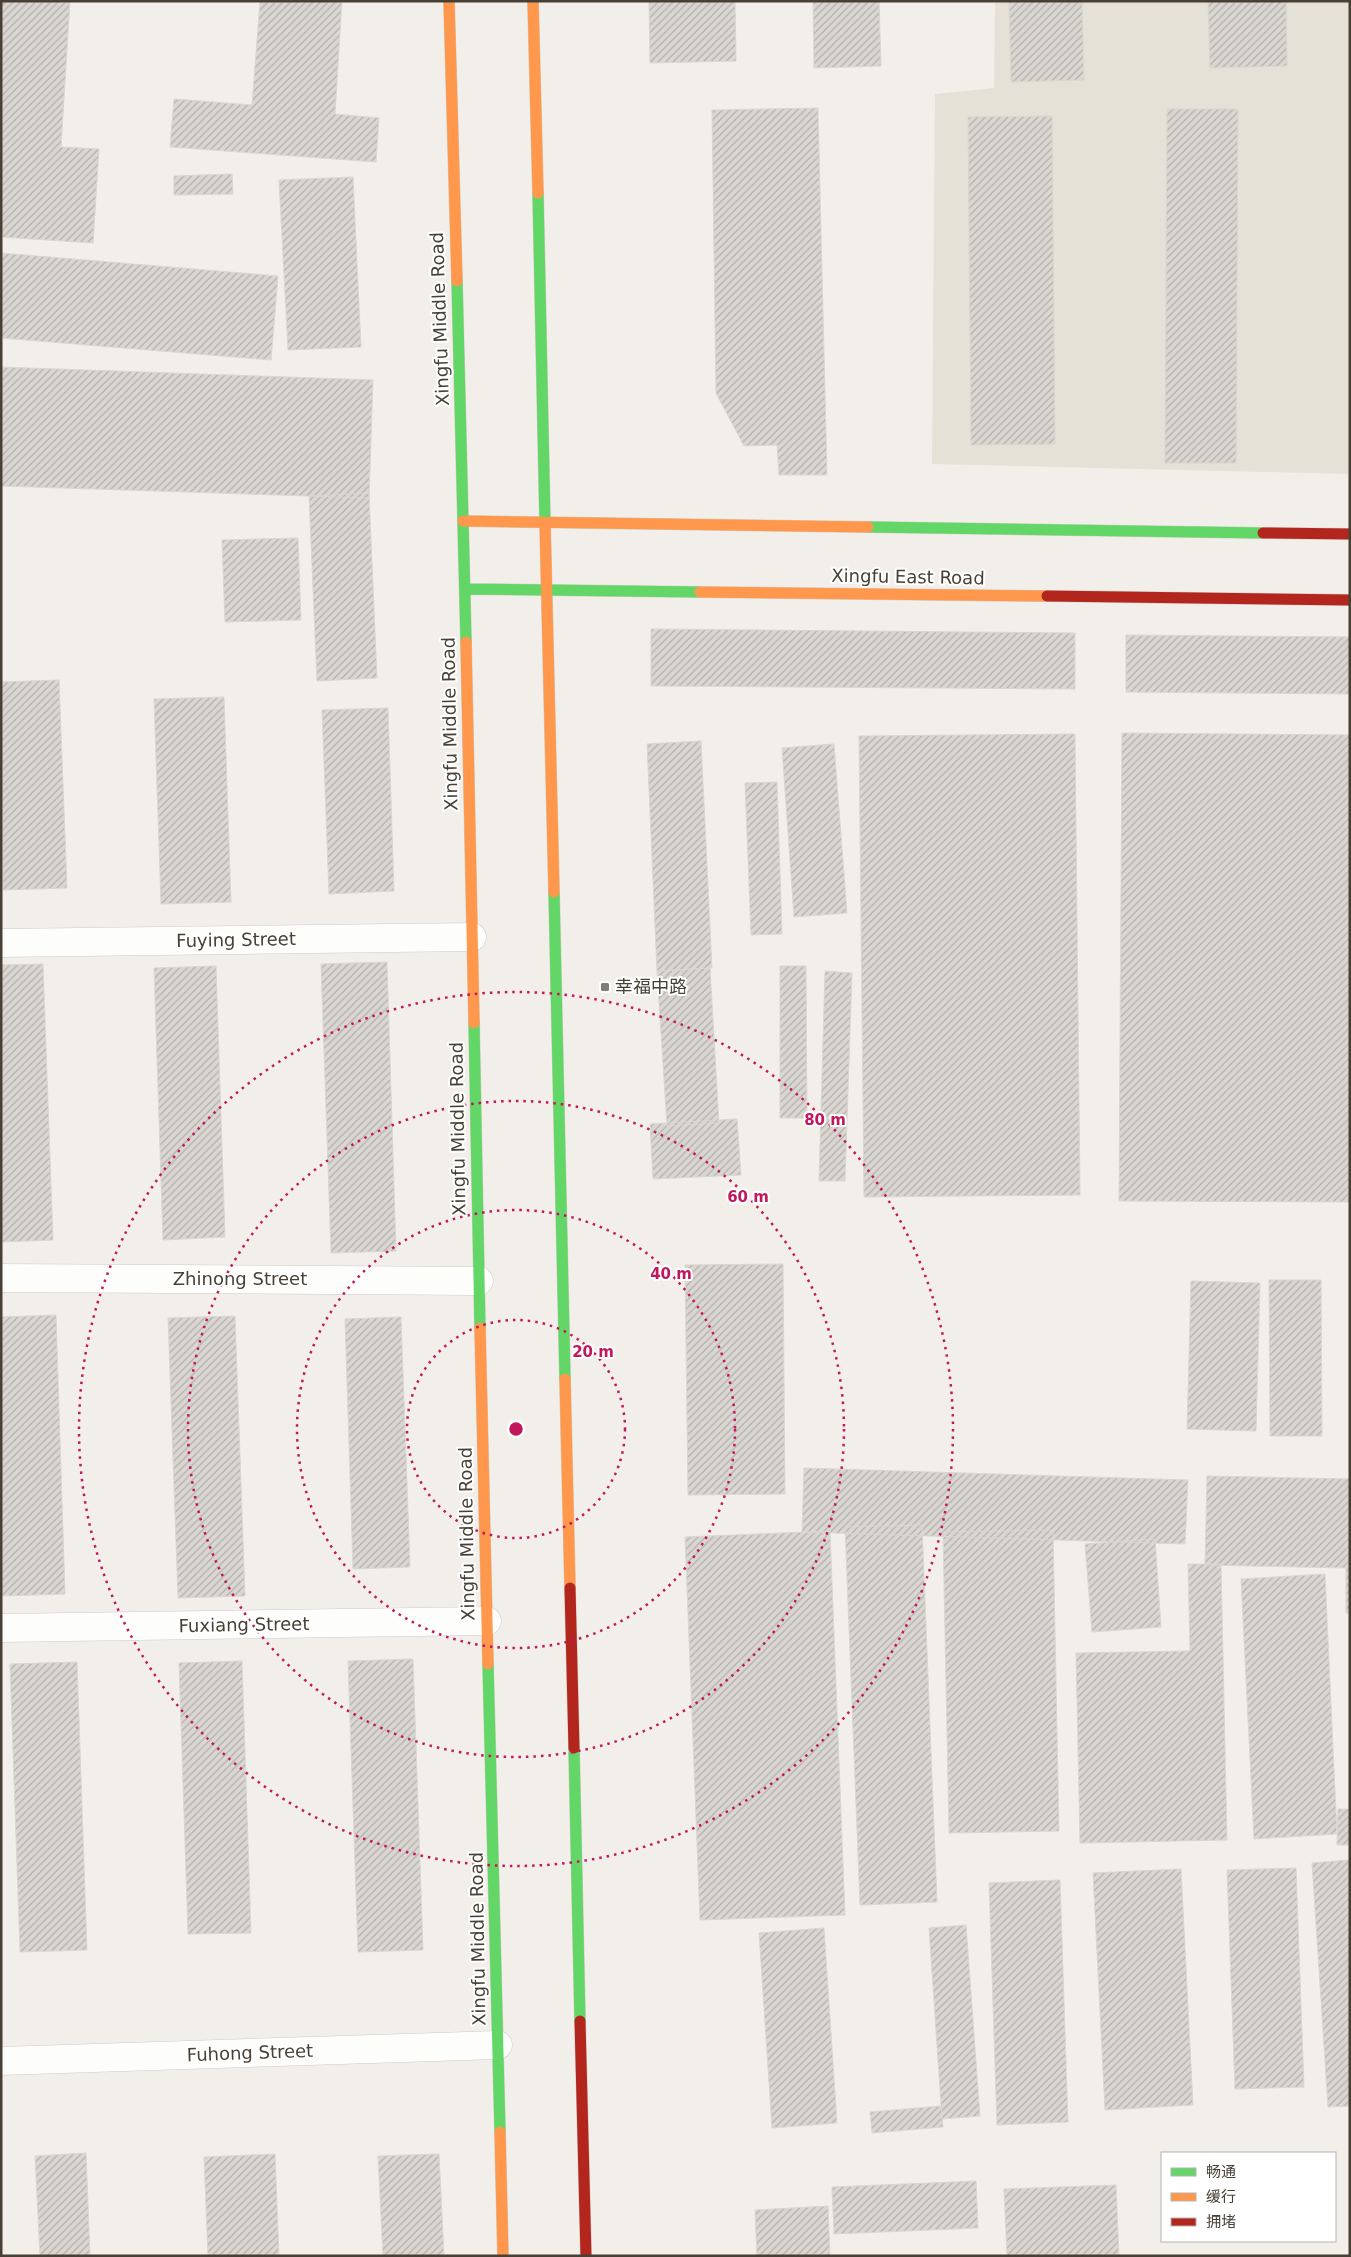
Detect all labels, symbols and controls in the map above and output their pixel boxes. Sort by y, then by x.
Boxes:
street label: Xingfu Middle Road [426,232,453,406]
street label: Xingfu East Road [831,565,985,588]
street label: Xingfu Middle Road [437,637,462,811]
street label: Fuying Street [176,928,296,951]
place label: 幸福中路 [615,976,687,997]
marker: 幸福中路 [599,981,611,993]
street label: Xingfu Middle Road [445,1042,470,1216]
text: 80 m [804,1111,846,1129]
text: 60 m [727,1188,769,1206]
text: 40 m [650,1265,692,1283]
street label: Zhinong Street [173,1268,307,1289]
text: 20 m [572,1343,614,1361]
centre of rings [507,1420,525,1438]
street label: Xingfu Middle Road [454,1447,479,1621]
street label: Fuxiang Street [178,1613,310,1636]
street label: Xingfu Middle Road [465,1852,490,2026]
street label: Fuhong Street [186,2040,314,2065]
legend [1161,2152,1336,2242]
text: 畅通 [1206,2163,1236,2181]
text: 缓行 [1206,2188,1236,2206]
text: 拥堵 [1206,2213,1236,2231]

